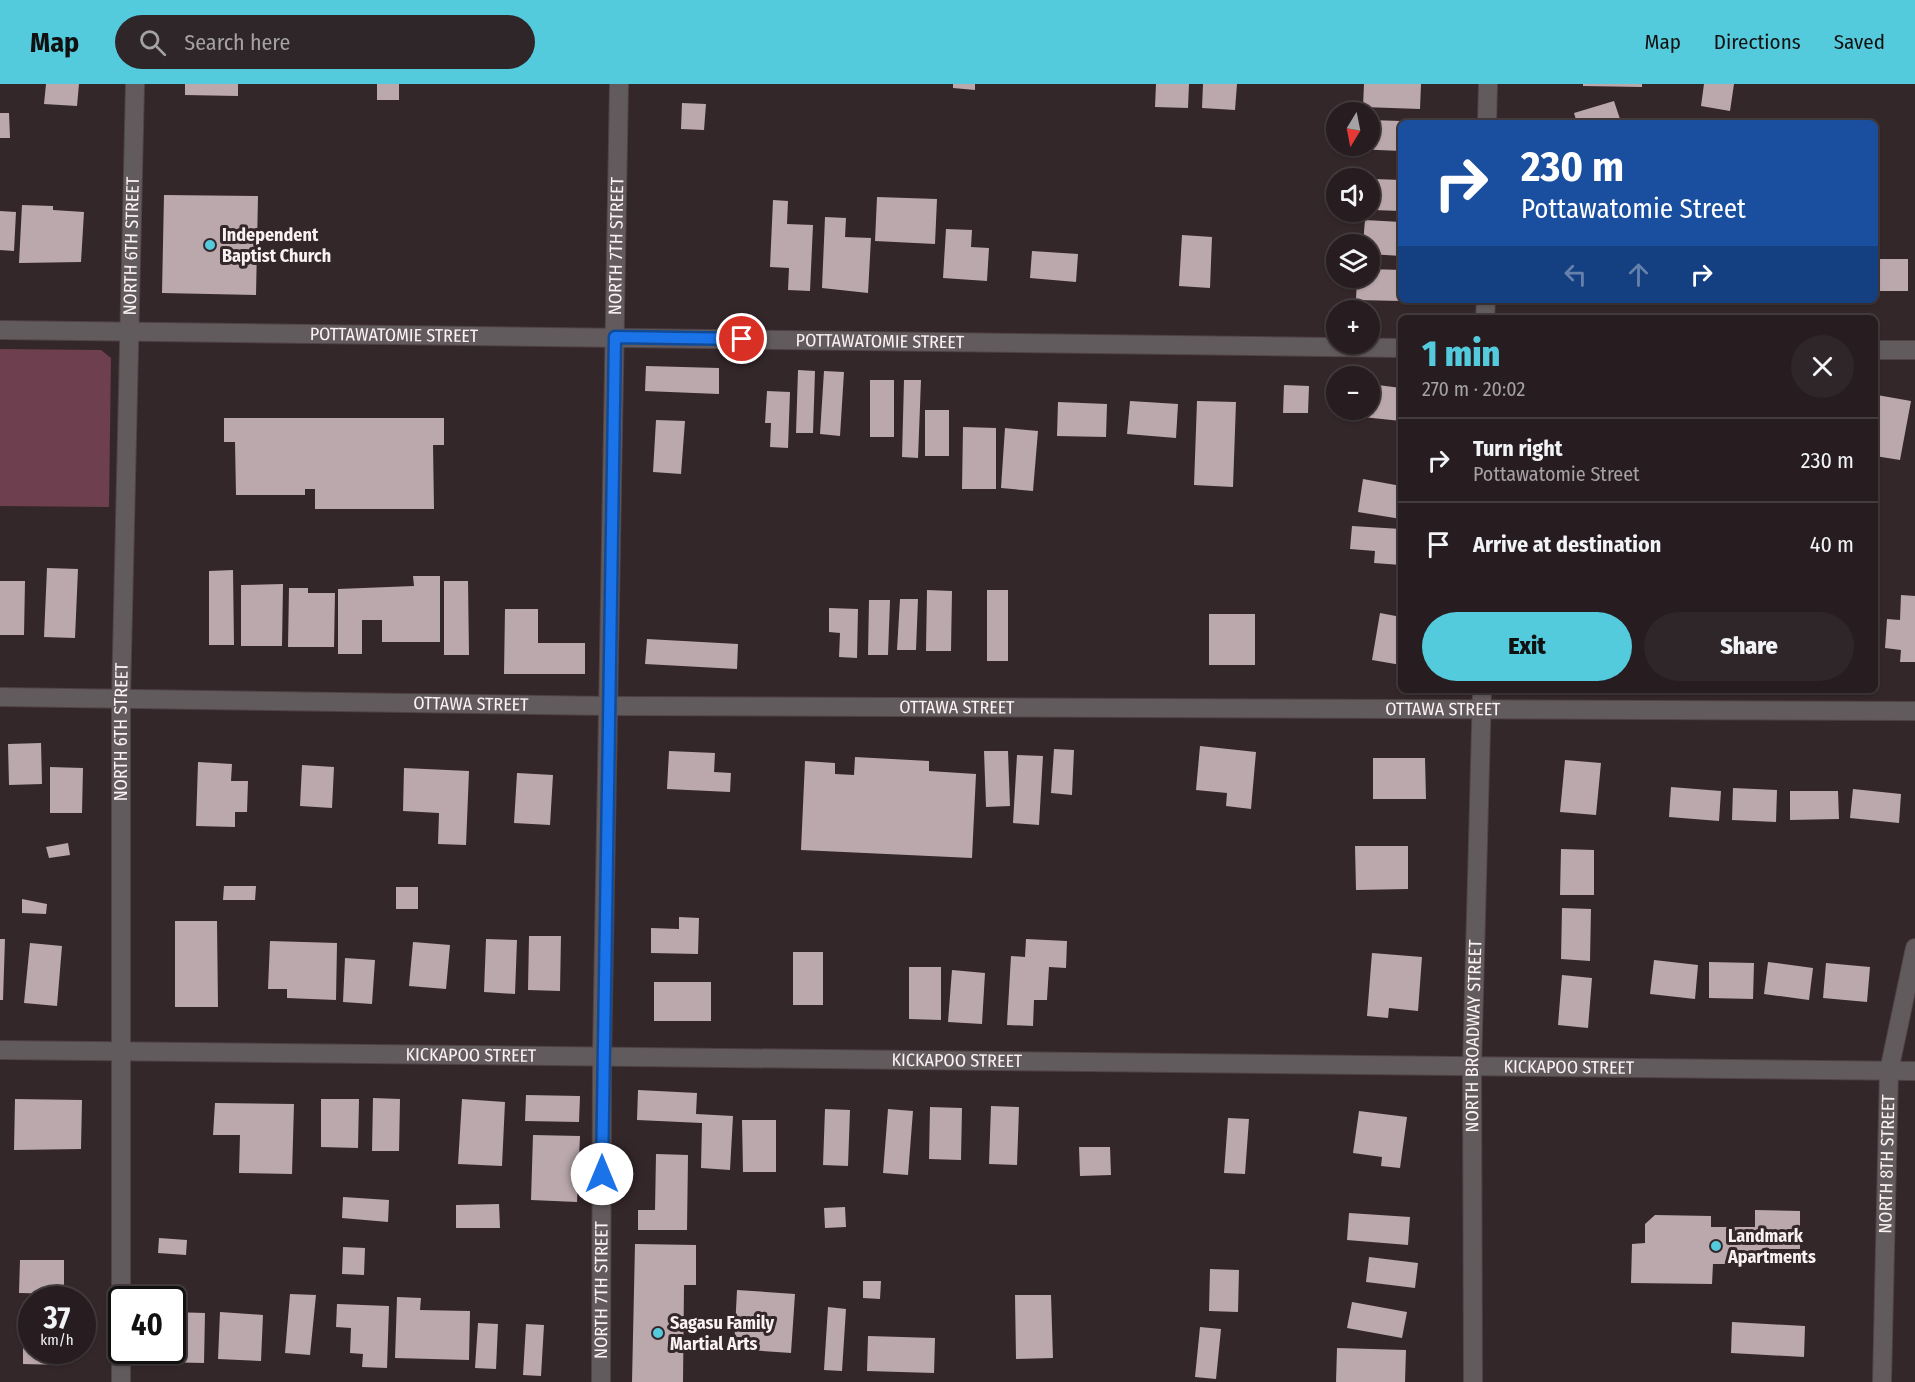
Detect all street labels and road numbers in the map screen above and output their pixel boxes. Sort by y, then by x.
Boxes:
street label: NORTH 6TH STREET [119,176,144,316]
street label: NORTH 7TH STREET [604,176,628,315]
street label: POTTAWATOMIE STREET [310,323,479,347]
street label: POTTAWATOMIE STREET [796,329,965,353]
street label: NORTH 6TH STREET [110,662,133,801]
street label: OTTAWA STREET [413,692,529,716]
street label: OTTAWA STREET [899,696,1015,719]
street label: OTTAWA STREET [1385,698,1501,720]
street label: NORTH BROADWAY STREET [1461,939,1486,1133]
street label: KICKAPOO STREET [406,1043,537,1067]
street label: KICKAPOO STREET [892,1049,1023,1072]
street label: KICKAPOO STREET [1503,1055,1635,1079]
street label: NORTH 8TH STREET [1874,1094,1899,1234]
street label: NORTH 7TH STREET [590,1220,612,1359]

